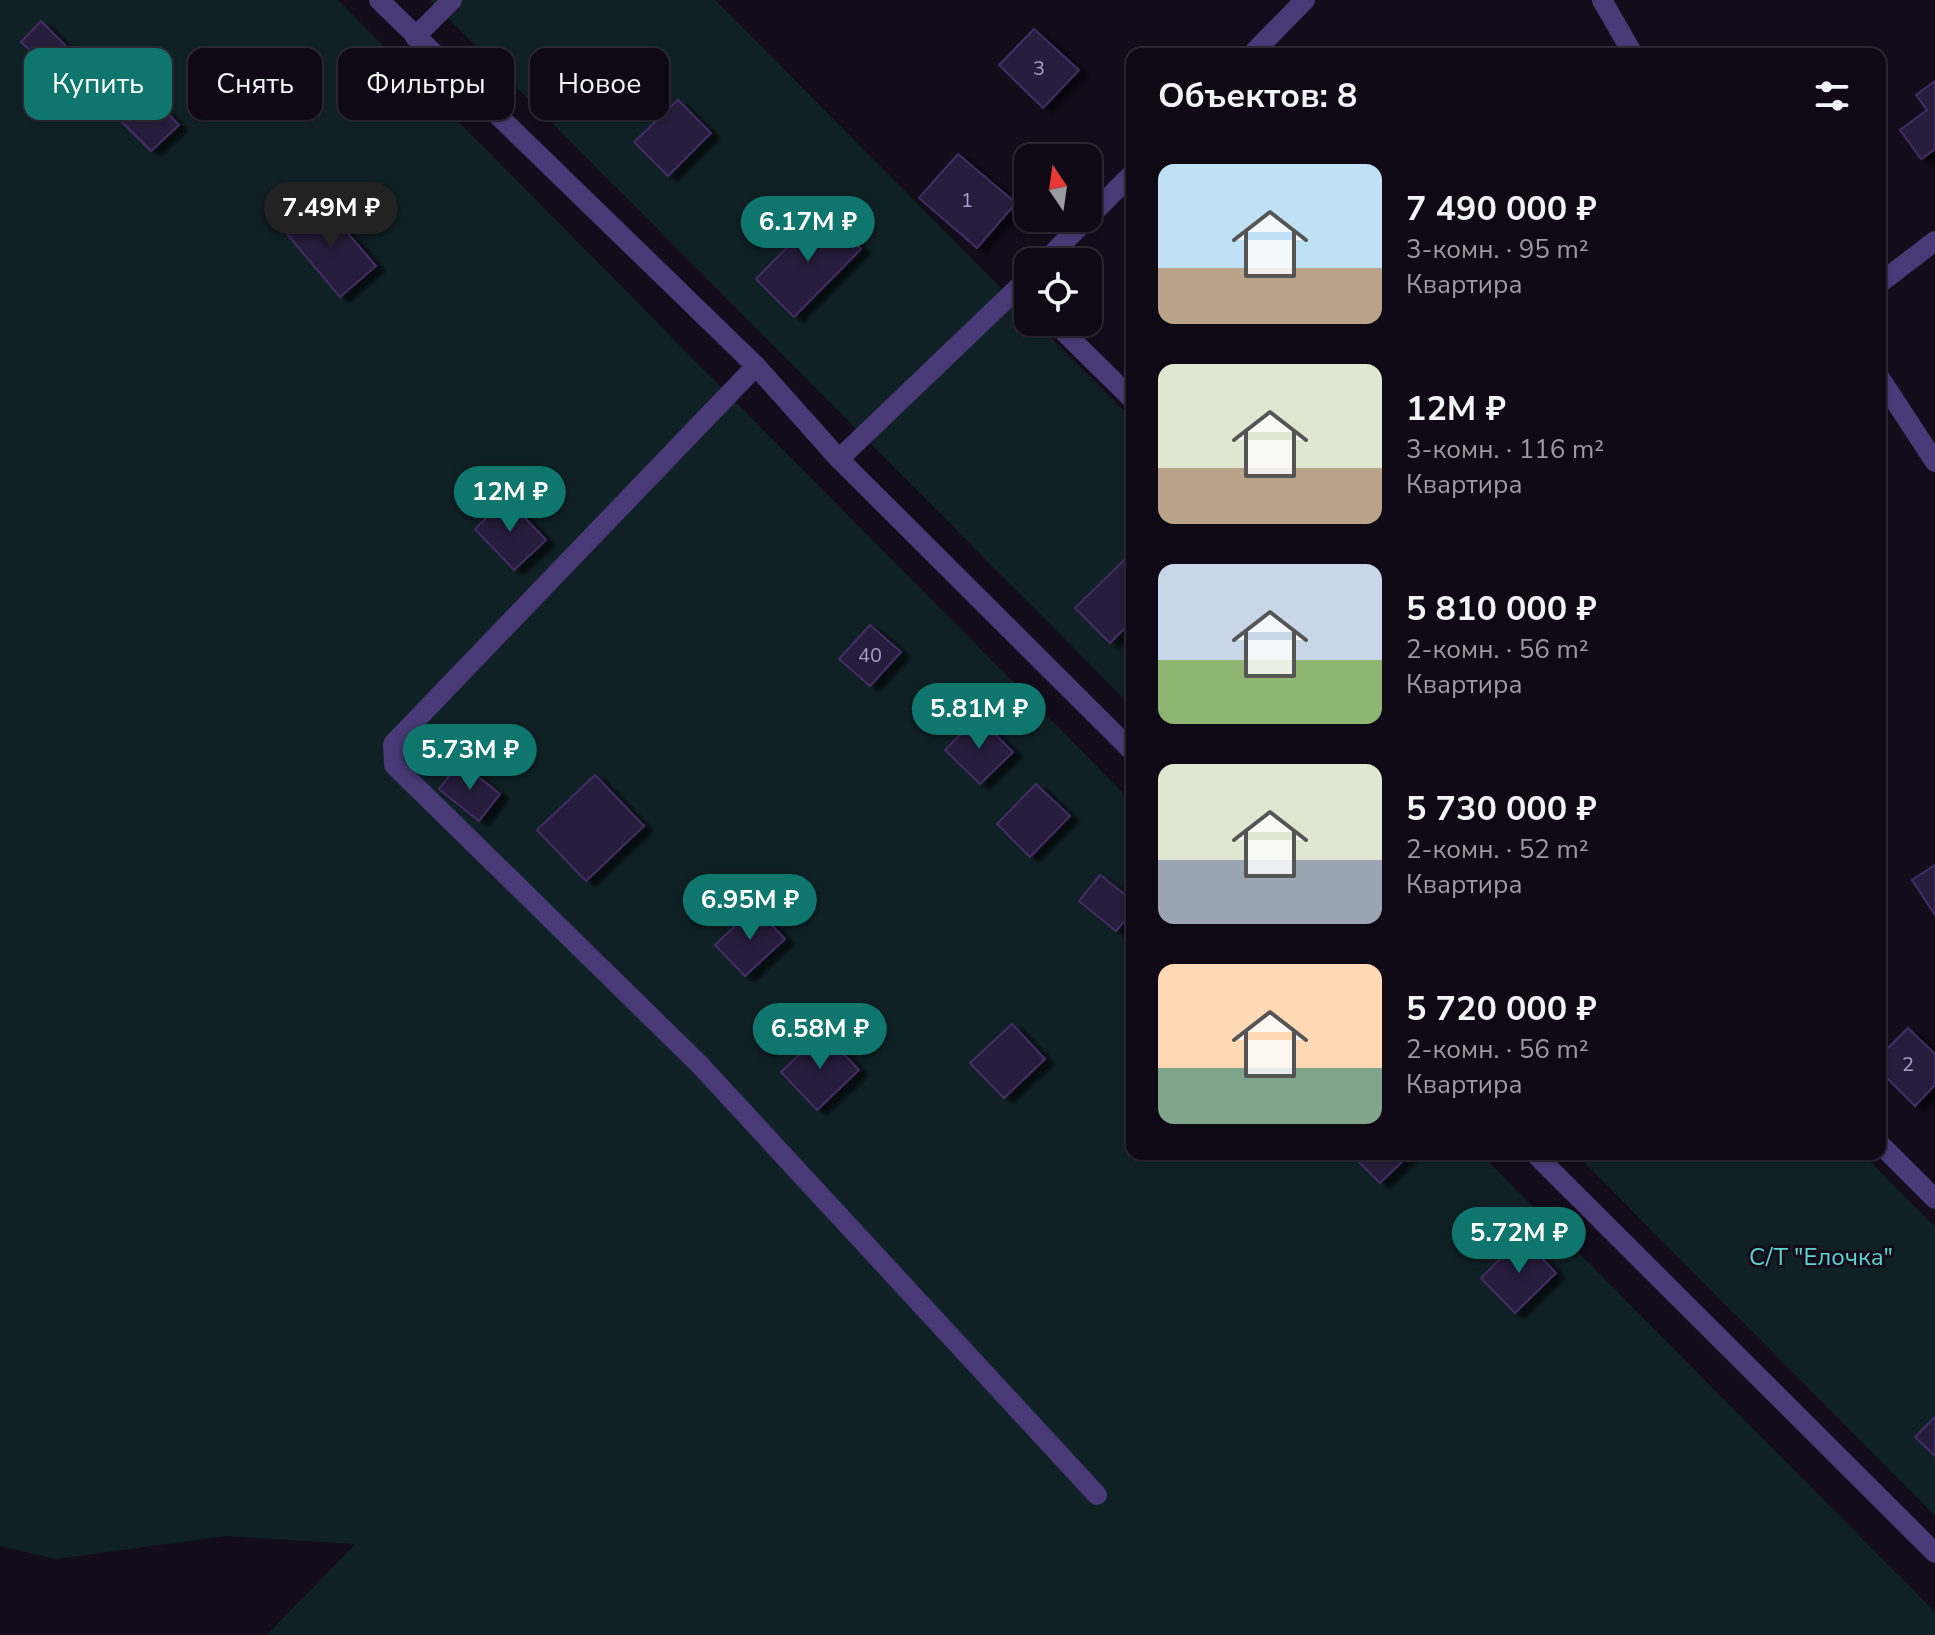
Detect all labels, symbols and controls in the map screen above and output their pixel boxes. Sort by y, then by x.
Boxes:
chip: Купить [24,48,172,120]
chip: Снять [188,48,322,120]
chip: Фильтры [338,48,514,120]
chip: Новое [530,48,669,120]
house number: 3 [1033,55,1045,82]
text: Объектов: 8 [1158,73,1357,119]
icon: filters [1810,74,1854,118]
north arrow [1014,144,1102,232]
map controls [1014,144,1102,336]
pin: 7.49M ₽ [257,182,405,250]
text: 7 490 000 ₽ [1406,186,1597,232]
house number: 1 [961,187,973,214]
text: 7.49M ₽ [282,190,380,225]
pin: 6.17M ₽ [734,196,882,264]
icon: home [1222,196,1318,292]
text: 6.17M ₽ [759,204,857,239]
text: 3-комн. · 95 m² [1406,232,1589,267]
button: locate [1014,248,1102,336]
text: Квартира [1406,267,1522,302]
text: 12M ₽ [1406,386,1506,432]
icon: home [1222,396,1318,492]
text: 3-комн. · 116 m² [1406,432,1604,467]
pin: 12M ₽ [454,466,566,534]
text: Квартира [1406,467,1522,502]
text: 12M ₽ [472,474,548,509]
text: 5 810 000 ₽ [1406,586,1597,632]
icon: home [1222,596,1318,692]
text: 2-комн. · 56 m² [1406,632,1589,667]
house number: 40 [858,642,882,669]
text: Квартира [1406,667,1522,702]
pin: 5.81M ₽ [905,683,1053,751]
text: 5.81M ₽ [930,691,1028,726]
pin: 5.73M ₽ [396,724,544,792]
text: 5.73M ₽ [421,732,519,767]
text: 5 730 000 ₽ [1406,786,1597,832]
icon: home [1222,796,1318,892]
text: 2-комн. · 52 m² [1406,832,1589,867]
text: Квартира [1406,867,1522,902]
pin: 6.95M ₽ [676,874,824,942]
text: 6.95M ₽ [701,882,799,917]
text: 5 720 000 ₽ [1406,986,1597,1032]
icon: home [1222,996,1318,1092]
pin: 6.58M ₽ [746,1003,894,1071]
text: 6.58M ₽ [771,1011,869,1046]
text: 2-комн. · 56 m² [1406,1032,1589,1067]
house number: 2 [1902,1051,1914,1078]
text: Квартира [1406,1067,1522,1102]
pin: 5.72M ₽ [1445,1207,1593,1275]
text: 5.72M ₽ [1470,1215,1568,1250]
park label: С/Т "Елочка" [1749,1241,1893,1273]

